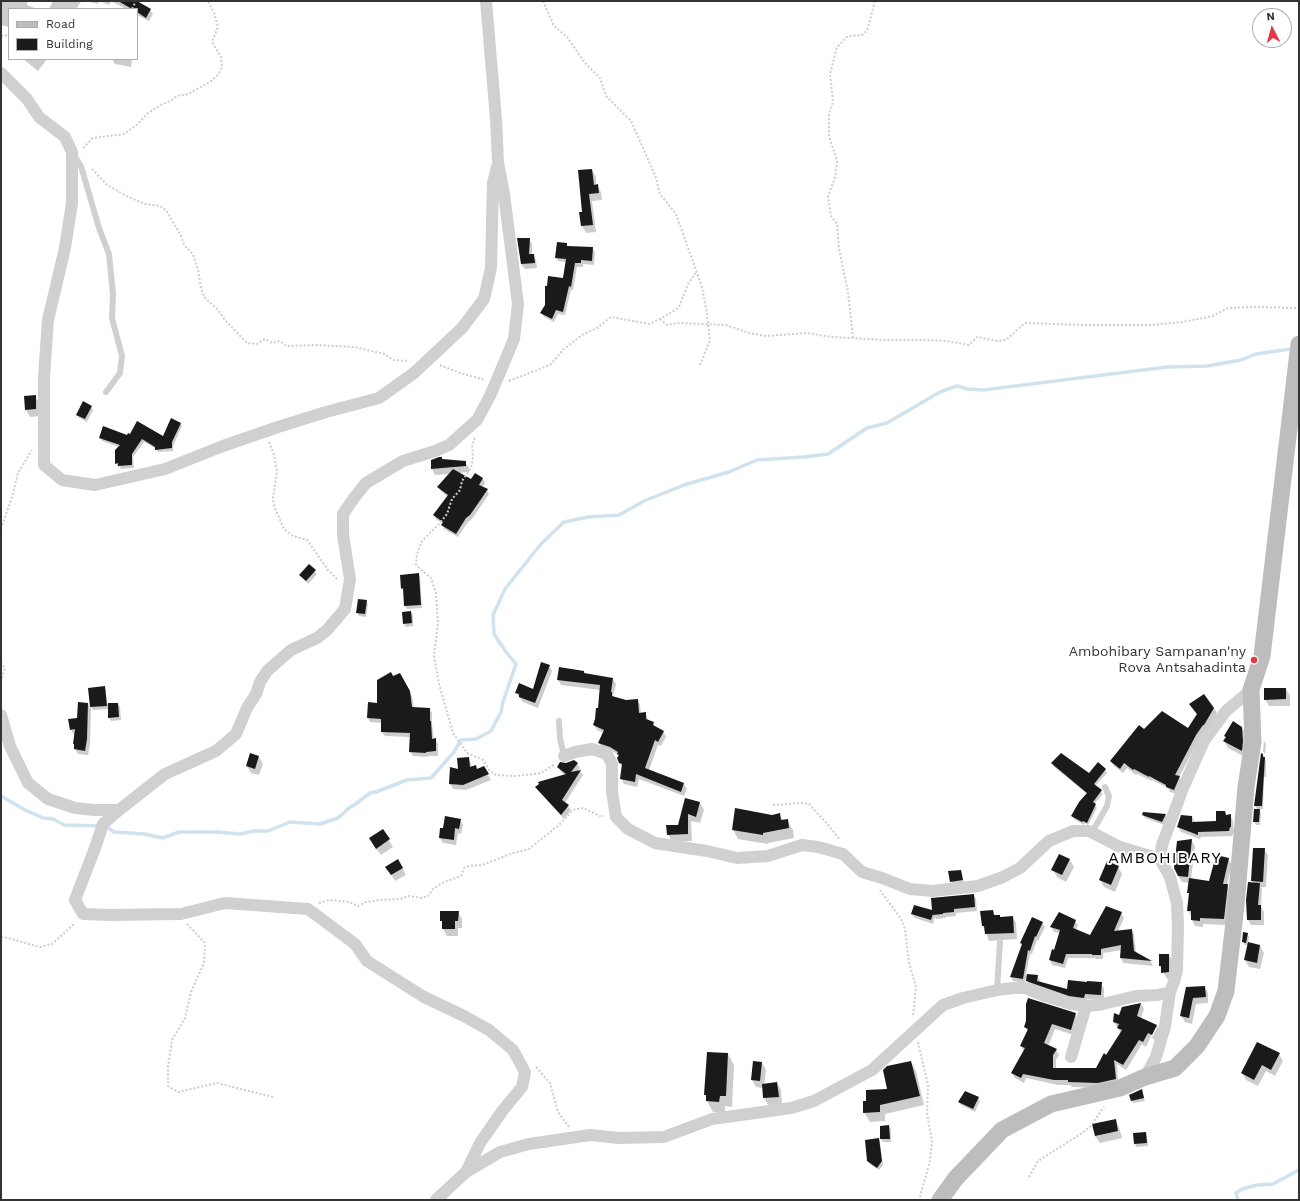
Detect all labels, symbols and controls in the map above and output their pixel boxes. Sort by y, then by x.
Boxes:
legend [8,8,138,60]
north arrow [1252,8,1292,48]
text: N [1266,10,1276,23]
text: Road [46,17,75,31]
text: Building [46,37,93,51]
place label: Ambohibary Sampanan'ny Rova Antsahadinta [1069,644,1246,676]
marker: Ambohibary Sampanan'ny Rova Antsahadinta [1249,655,1259,665]
district label: AMBOHIBARY [1108,848,1222,868]

